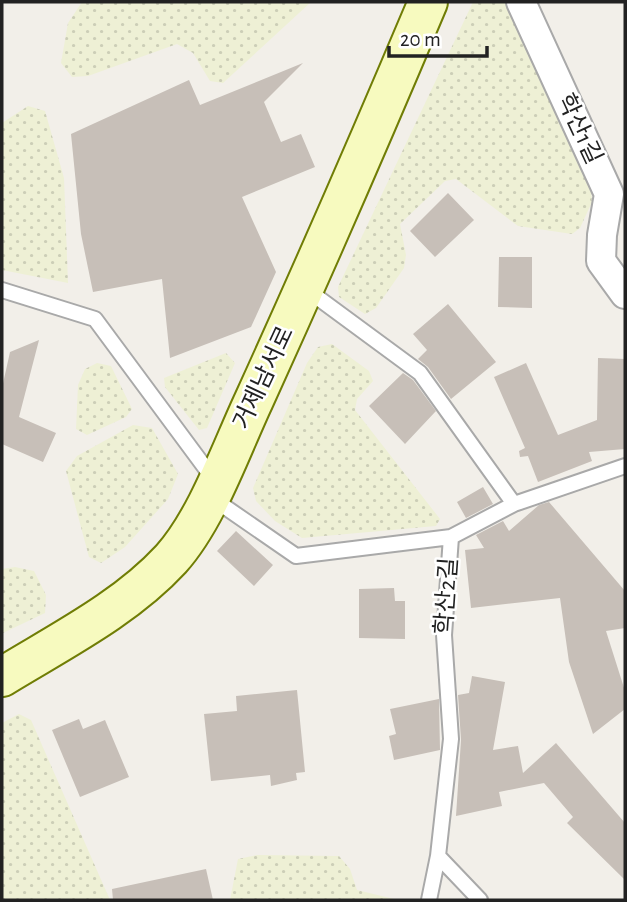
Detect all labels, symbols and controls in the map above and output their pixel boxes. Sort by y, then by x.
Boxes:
scale bar [389,14,487,58]
text: 20 m [400,29,441,50]
street label: 학산1길 [552,89,607,168]
street label: 거제남서로 [229,322,298,433]
street label: 학산2길 [430,557,462,635]

